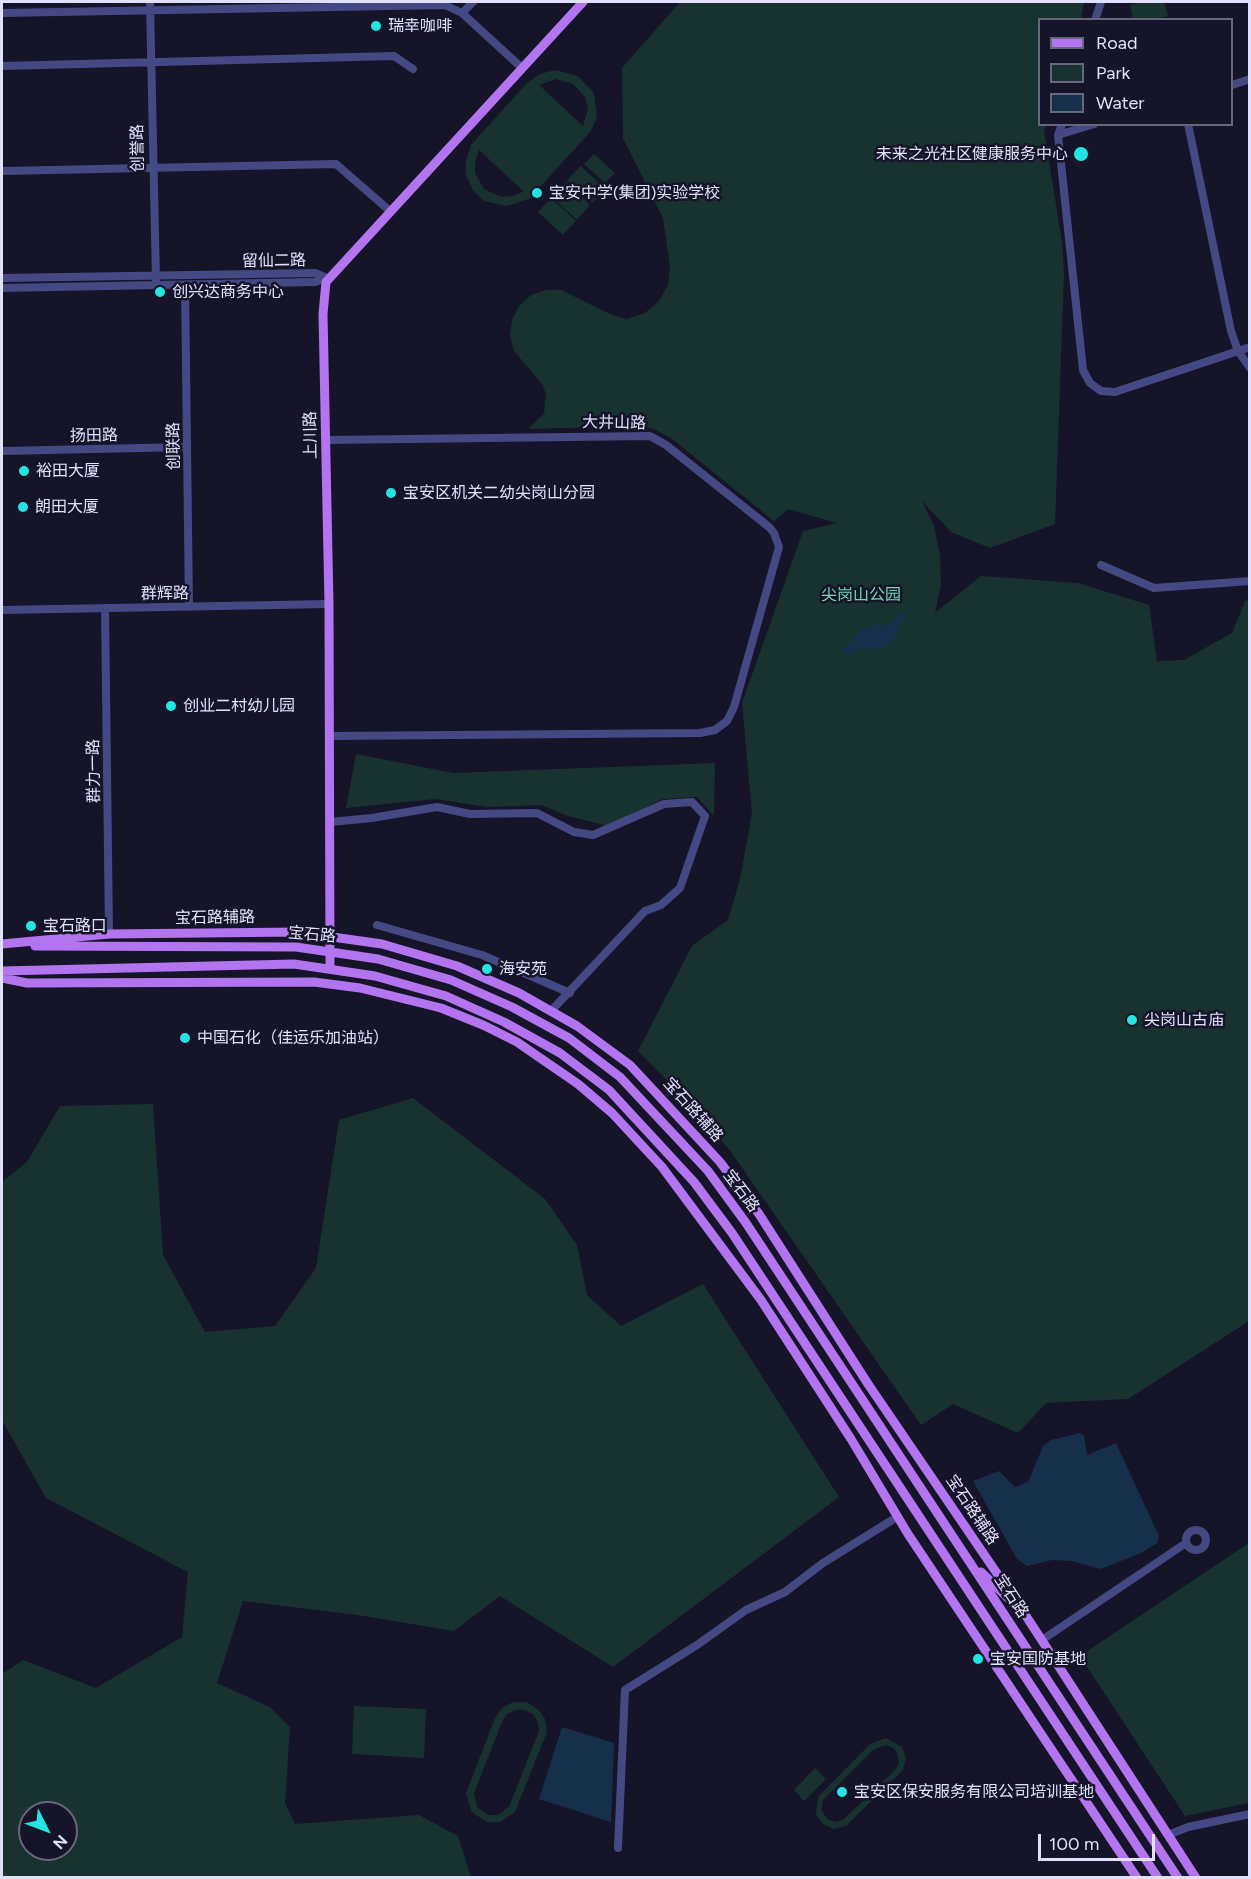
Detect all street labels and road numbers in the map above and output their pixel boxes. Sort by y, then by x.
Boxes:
street label: 创誉路 [128,124,148,172]
street label: 留仙二路 [242,251,306,271]
street label: 上川路 [301,411,321,459]
street label: 大井山路 [582,413,646,433]
street label: 创联路 [164,422,184,470]
street label: 扬田路 [70,426,118,446]
street label: 群辉路 [141,584,189,604]
street label: 群力一路 [84,739,104,803]
street label: 宝石路辅路 [175,908,255,928]
street label: 宝石路 [287,923,337,947]
street label: 宝石路辅路 [659,1074,727,1146]
street label: 宝石路 [719,1166,763,1216]
street label: 宝石路辅路 [942,1471,1002,1549]
street label: 宝石路 [990,1571,1032,1621]

